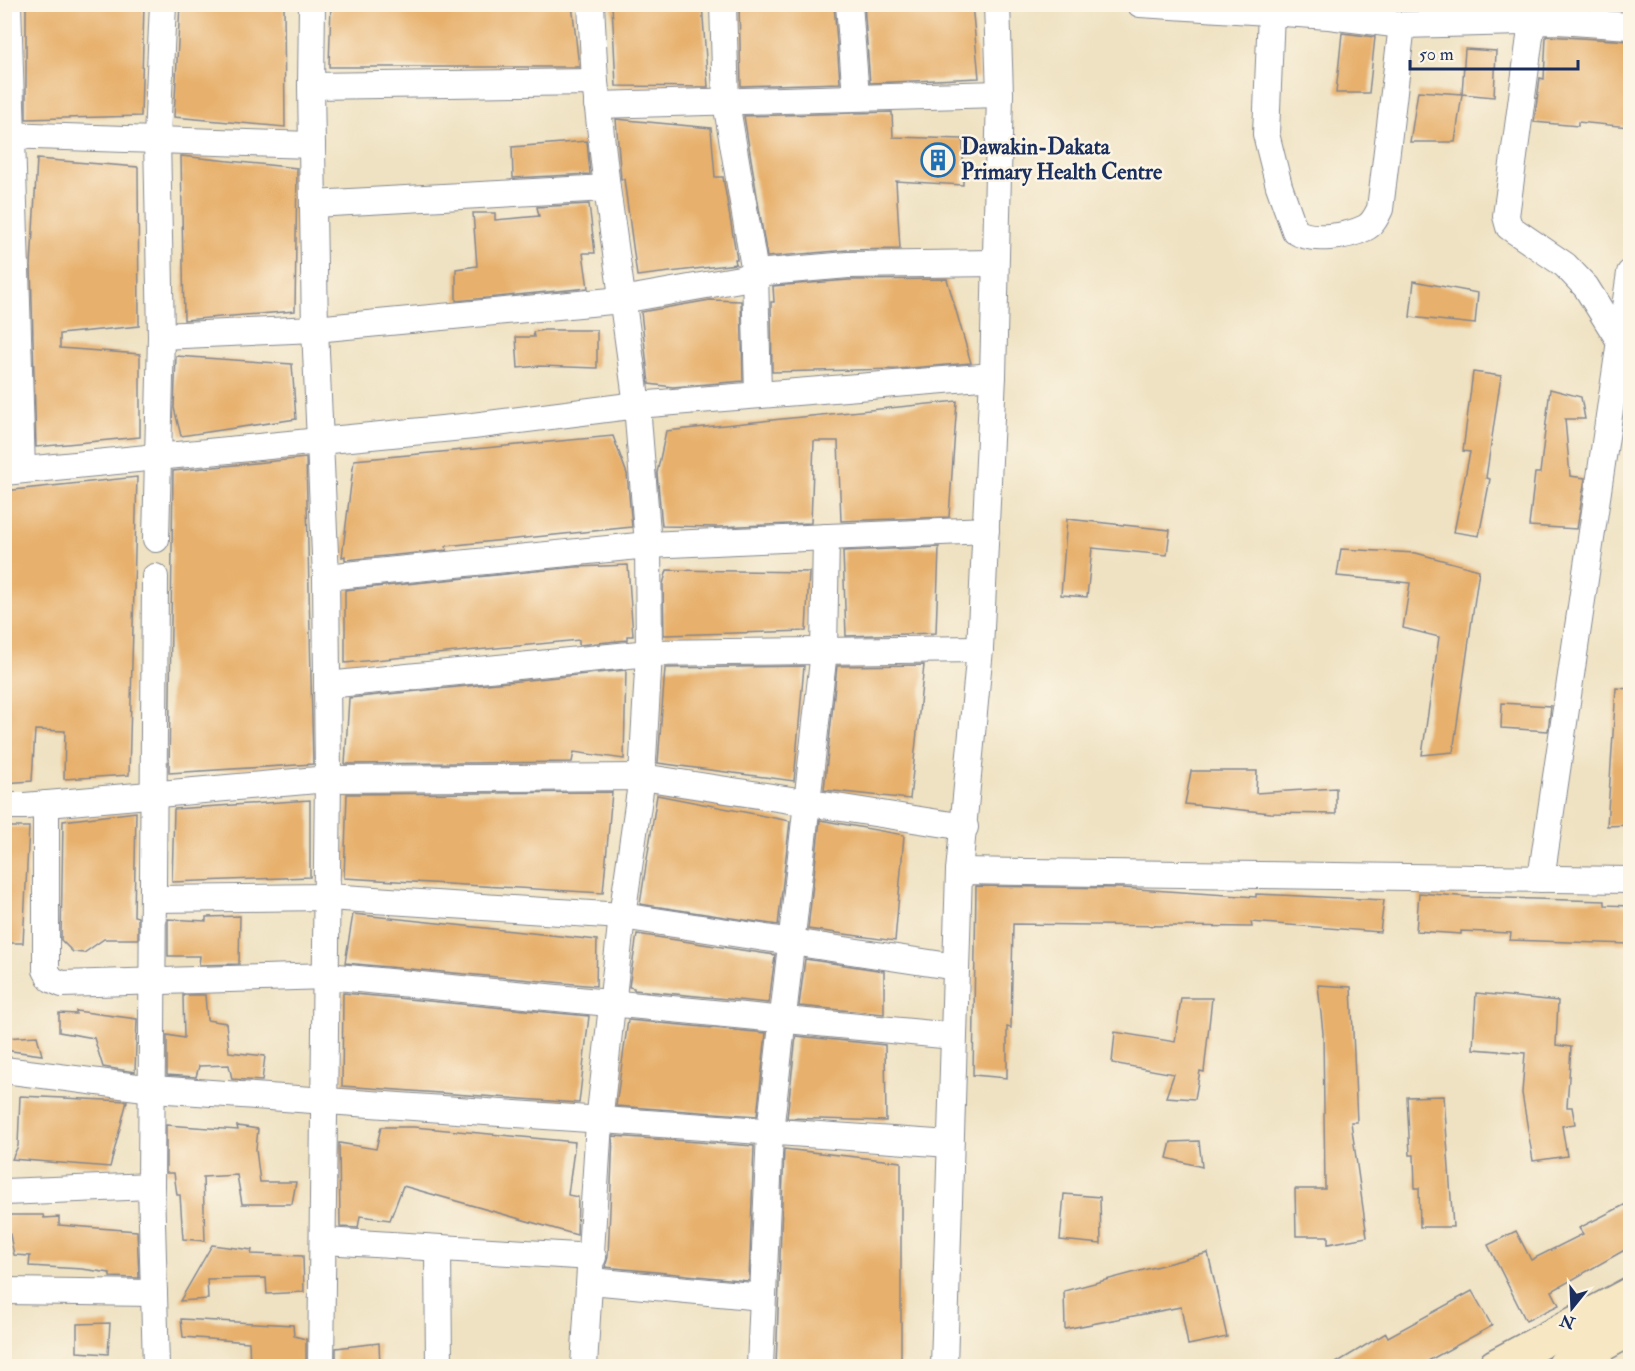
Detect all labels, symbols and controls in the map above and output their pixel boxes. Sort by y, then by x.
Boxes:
scale bar [1410,33,1578,71]
text: 50 m [1419,43,1454,66]
place label: Dawakin-Dakata Primary Health Centre [961,133,1163,187]
building icon: Dawakin-Dakata Primary Health Centre [920,142,956,178]
north arrow [1542,1278,1602,1338]
text: N [1557,1309,1579,1333]

